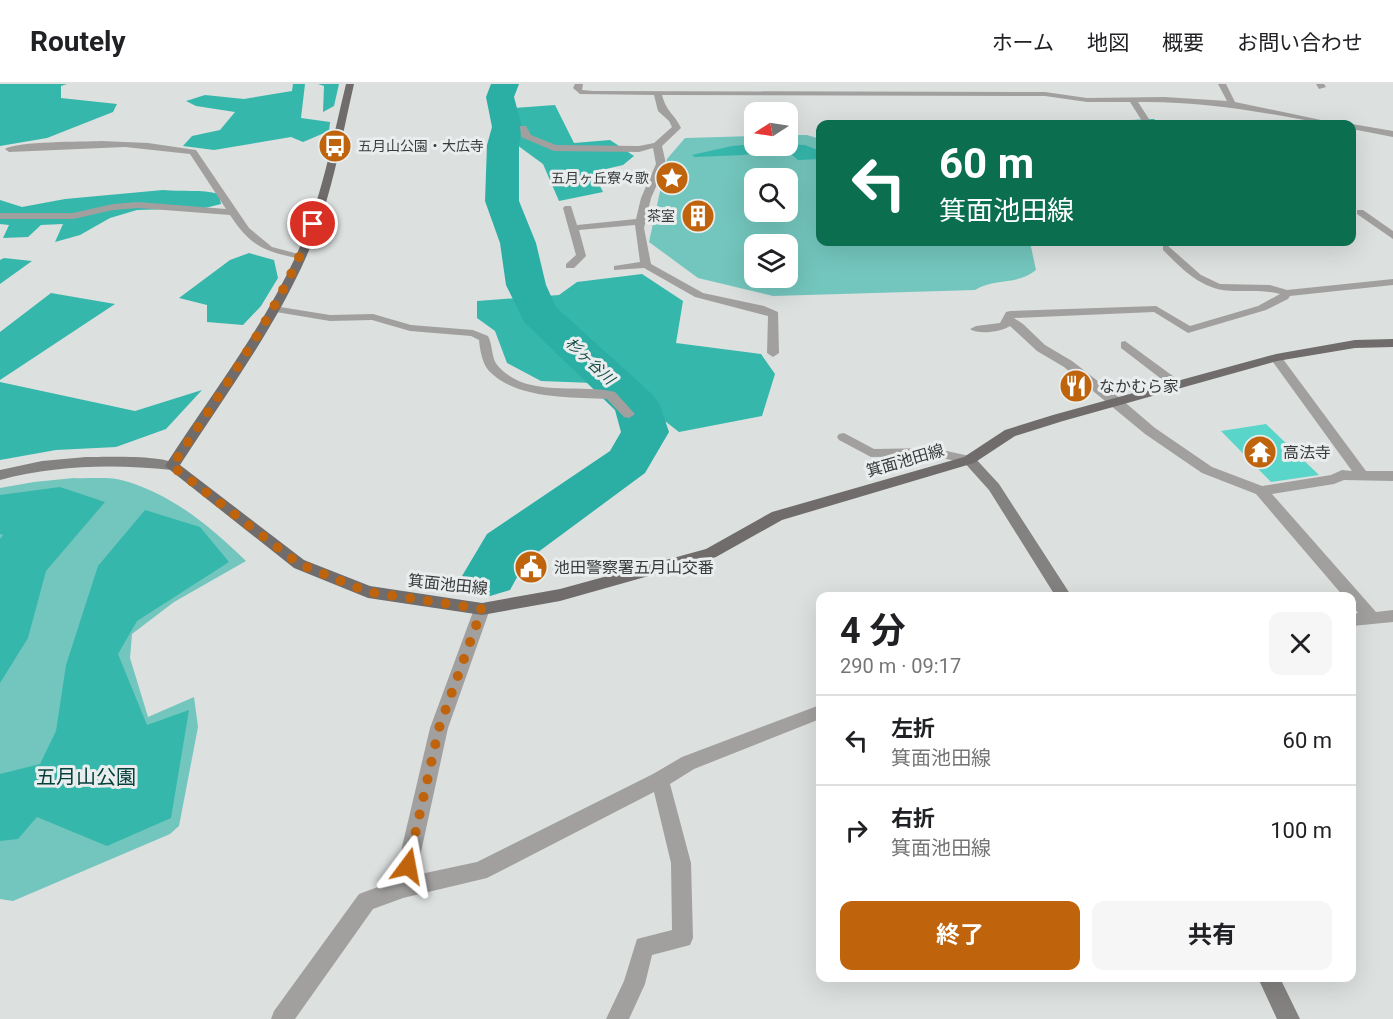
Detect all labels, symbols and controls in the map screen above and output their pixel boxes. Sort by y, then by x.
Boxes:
text: Routely [30,25,126,58]
text: ホーム [992,31,1054,55]
text: 地図 [1087,31,1129,55]
text: 概要 [1162,31,1204,55]
text: お問い合わせ [1237,31,1363,55]
north arrow [744,102,798,156]
map controls [744,102,798,288]
bus stop icon: 五月山公園・大広寺 [317,128,353,164]
place label: 五月山公園・大広寺 [358,138,484,154]
text: 60 m [939,139,1034,188]
icon: left [840,144,918,222]
place icon: 五月ヶ丘寮々歌 [654,160,690,196]
button: search [744,168,798,222]
place label: 五月ヶ丘寮々歌 [551,170,649,186]
text: 箕面池田線 [939,195,1074,227]
pin [287,198,338,249]
building icon: 茶室 [680,198,716,234]
icon: arrive [296,207,329,240]
place label: 茶室 [647,208,675,224]
button: layers [744,234,798,288]
water label: 杉ヶ谷川 [562,334,620,389]
restaurant icon: なかむら家 [1058,368,1094,404]
place label: なかむら家 [1099,377,1179,396]
temple icon: 高法寺 [1242,434,1278,470]
street label: 箕面池田線 [864,440,946,481]
place label: 高法寺 [1283,443,1331,462]
public building icon: 池田警察署五月山交番 [513,549,549,585]
place label: 池田警察署五月山交番 [554,558,714,577]
street label: 箕面池田線 [407,571,489,598]
text: 4 分 [840,610,906,652]
button: close [1269,612,1332,675]
text: 290 m · 09:17 [840,654,961,678]
text: 左折 [891,716,935,741]
icon: left [840,724,873,757]
text: 60 m [1283,728,1332,753]
text: 箕面池田線 [891,746,991,770]
park label: 五月山公園 [36,765,136,789]
text: 右折 [891,806,935,831]
icon: right [840,814,873,847]
text: 100 m [1270,818,1332,843]
position arrow [376,834,440,898]
text: 箕面池田線 [891,836,991,860]
button: 終了 [840,901,1080,970]
button: 共有 [1092,901,1332,970]

